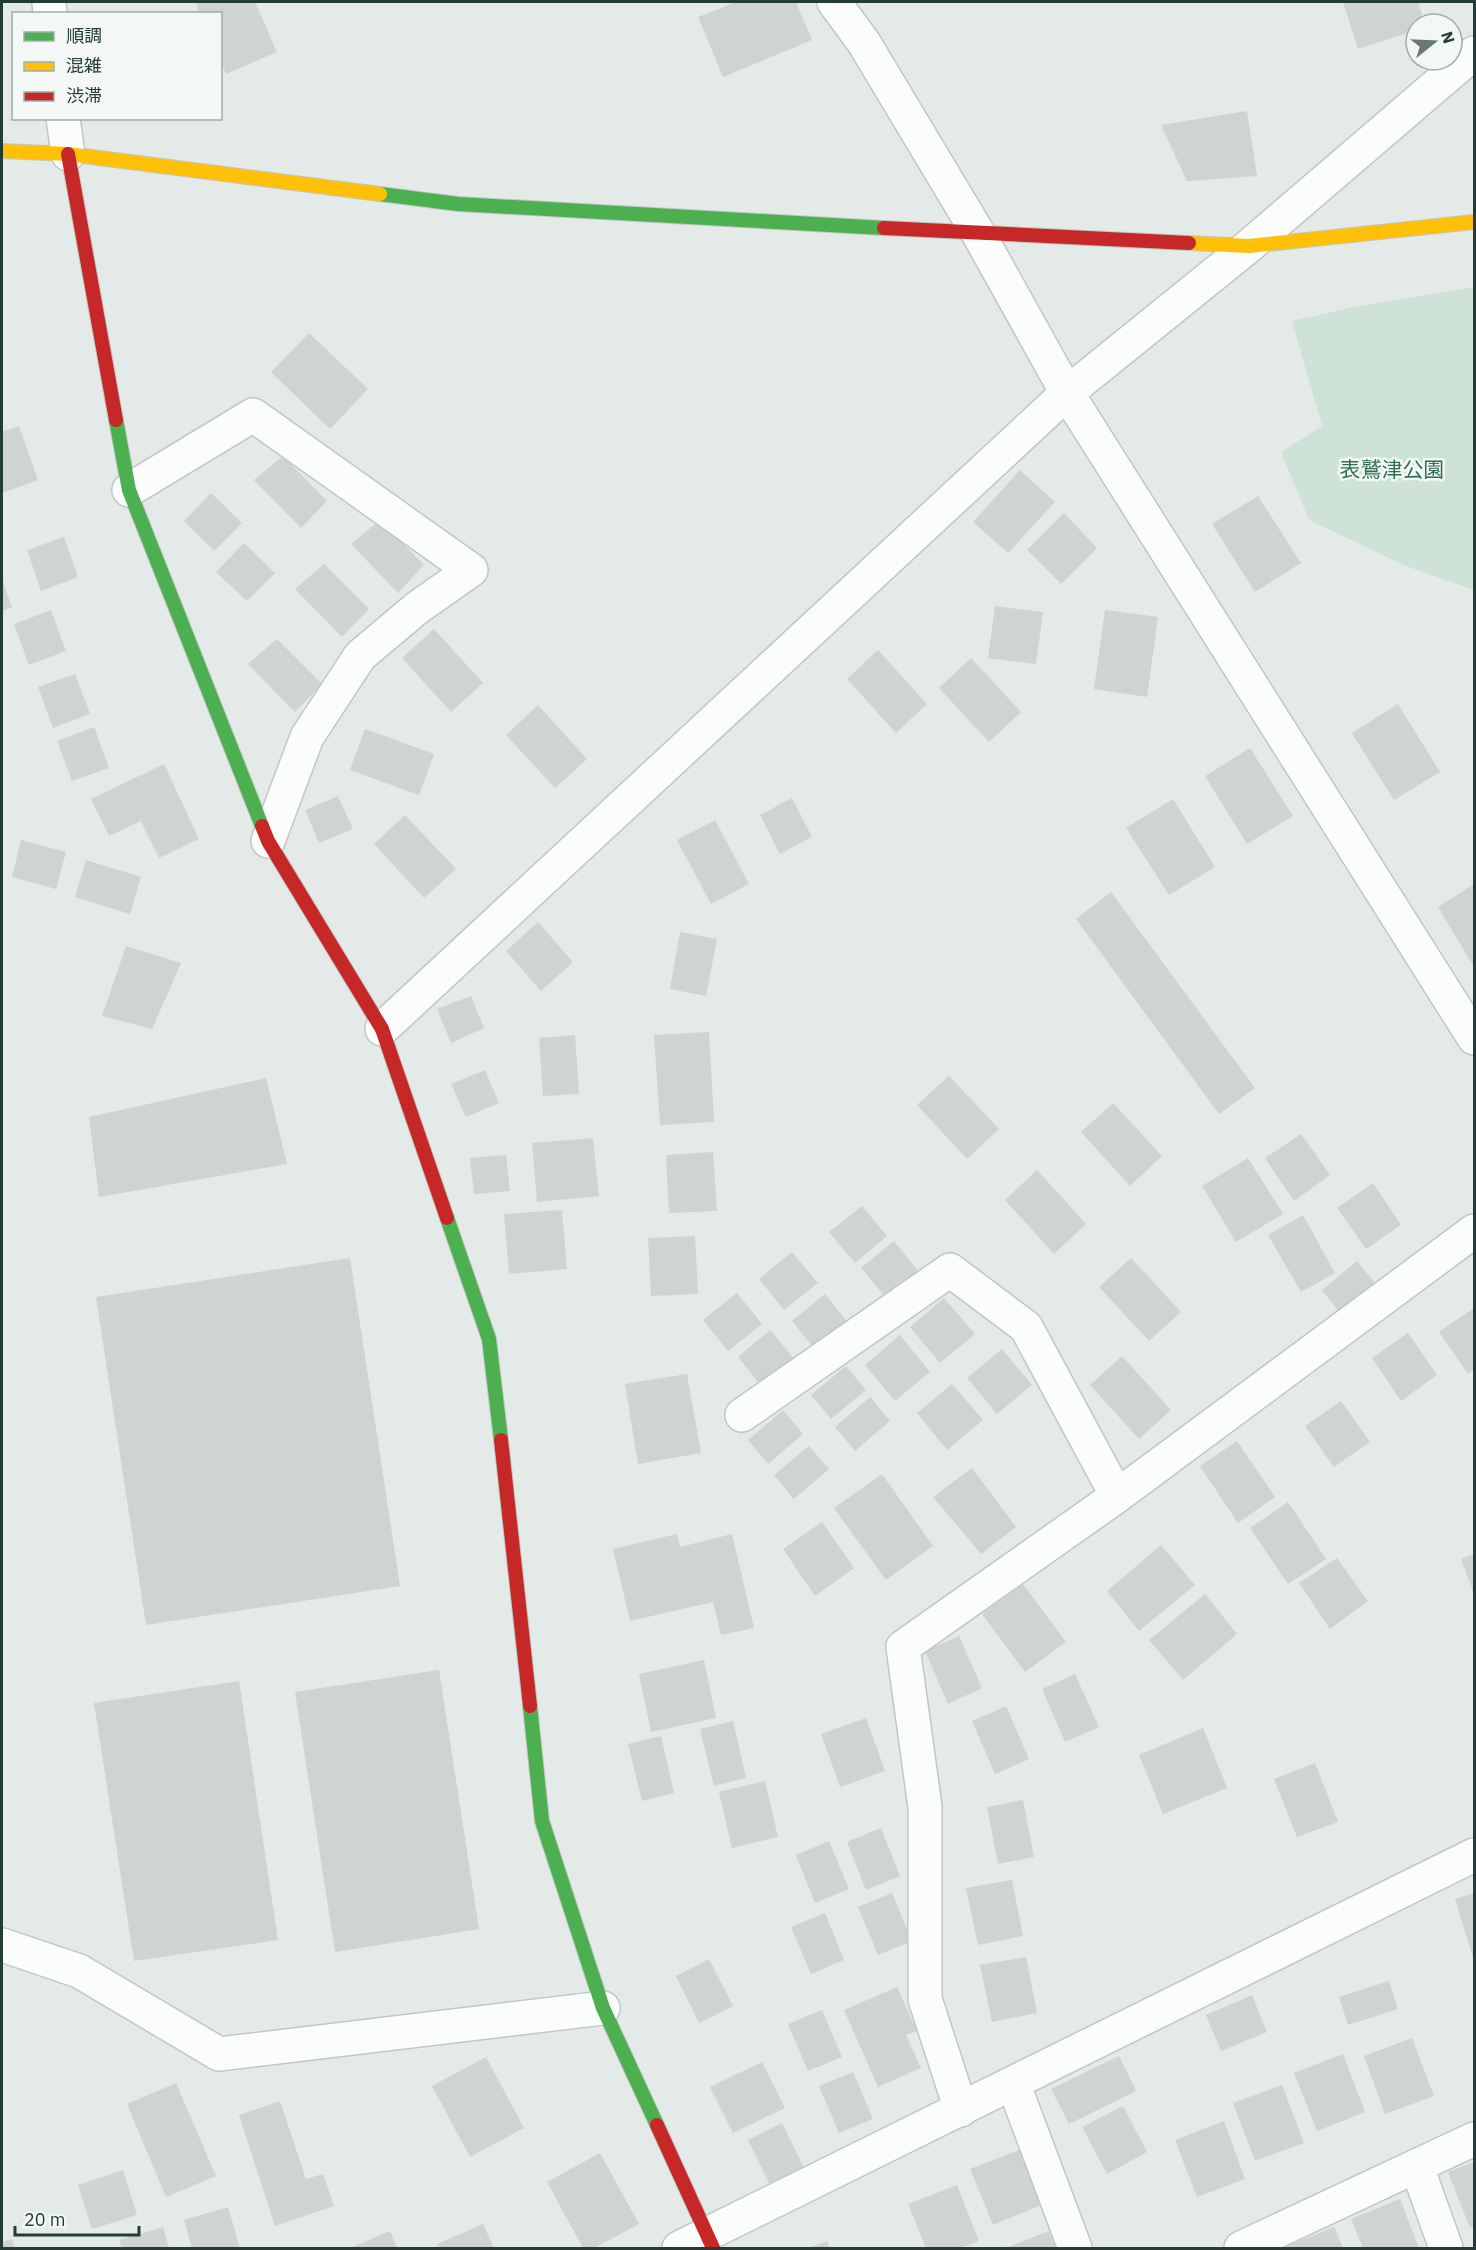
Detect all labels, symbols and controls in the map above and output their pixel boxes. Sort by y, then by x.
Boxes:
legend [12,12,222,120]
north arrow [1404,12,1464,72]
text: 順調 [66,24,102,47]
text: N [1437,29,1460,46]
text: 混雑 [66,54,102,77]
text: 渋滞 [66,84,102,107]
park label: 表鷲津公園 [1340,455,1445,483]
scale bar [15,2199,140,2237]
text: 20 m [24,2208,66,2231]

